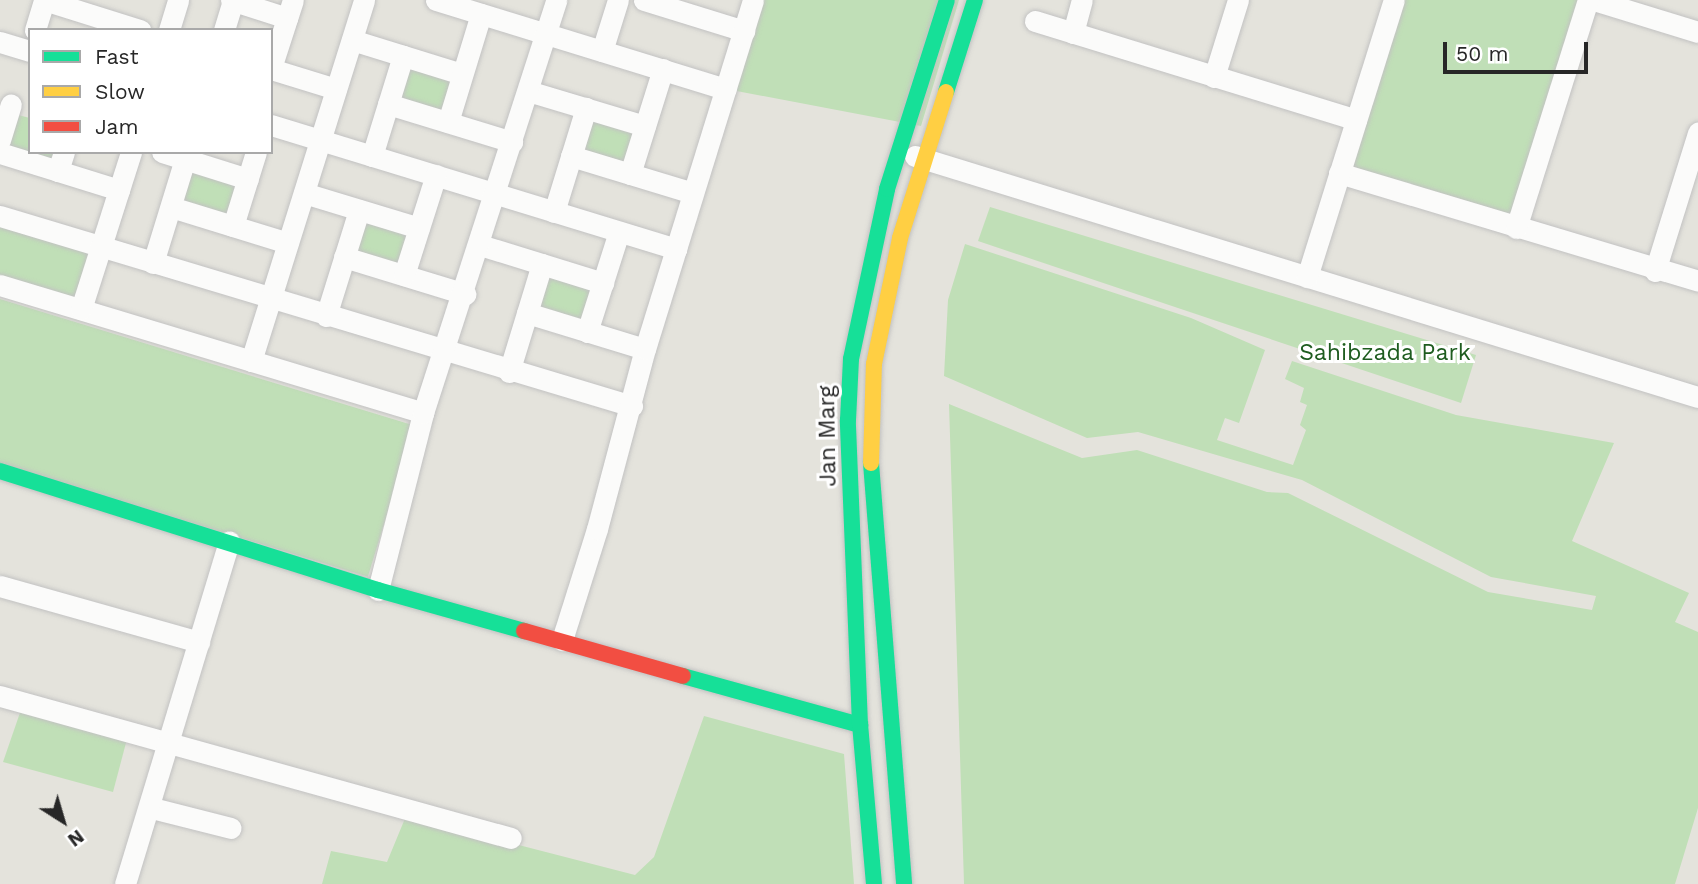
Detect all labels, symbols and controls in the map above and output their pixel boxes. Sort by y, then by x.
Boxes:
legend [28,28,273,154]
scale bar [1446,28,1591,72]
text: 50 m [1456,41,1508,66]
text: Fast [95,44,139,69]
text: Slow [95,79,145,104]
text: Jam [95,114,138,139]
park label: Sahibzada Park [1299,339,1471,367]
street label: Jan Marg [813,385,843,487]
north arrow [28,786,98,856]
text: N [63,825,88,852]

